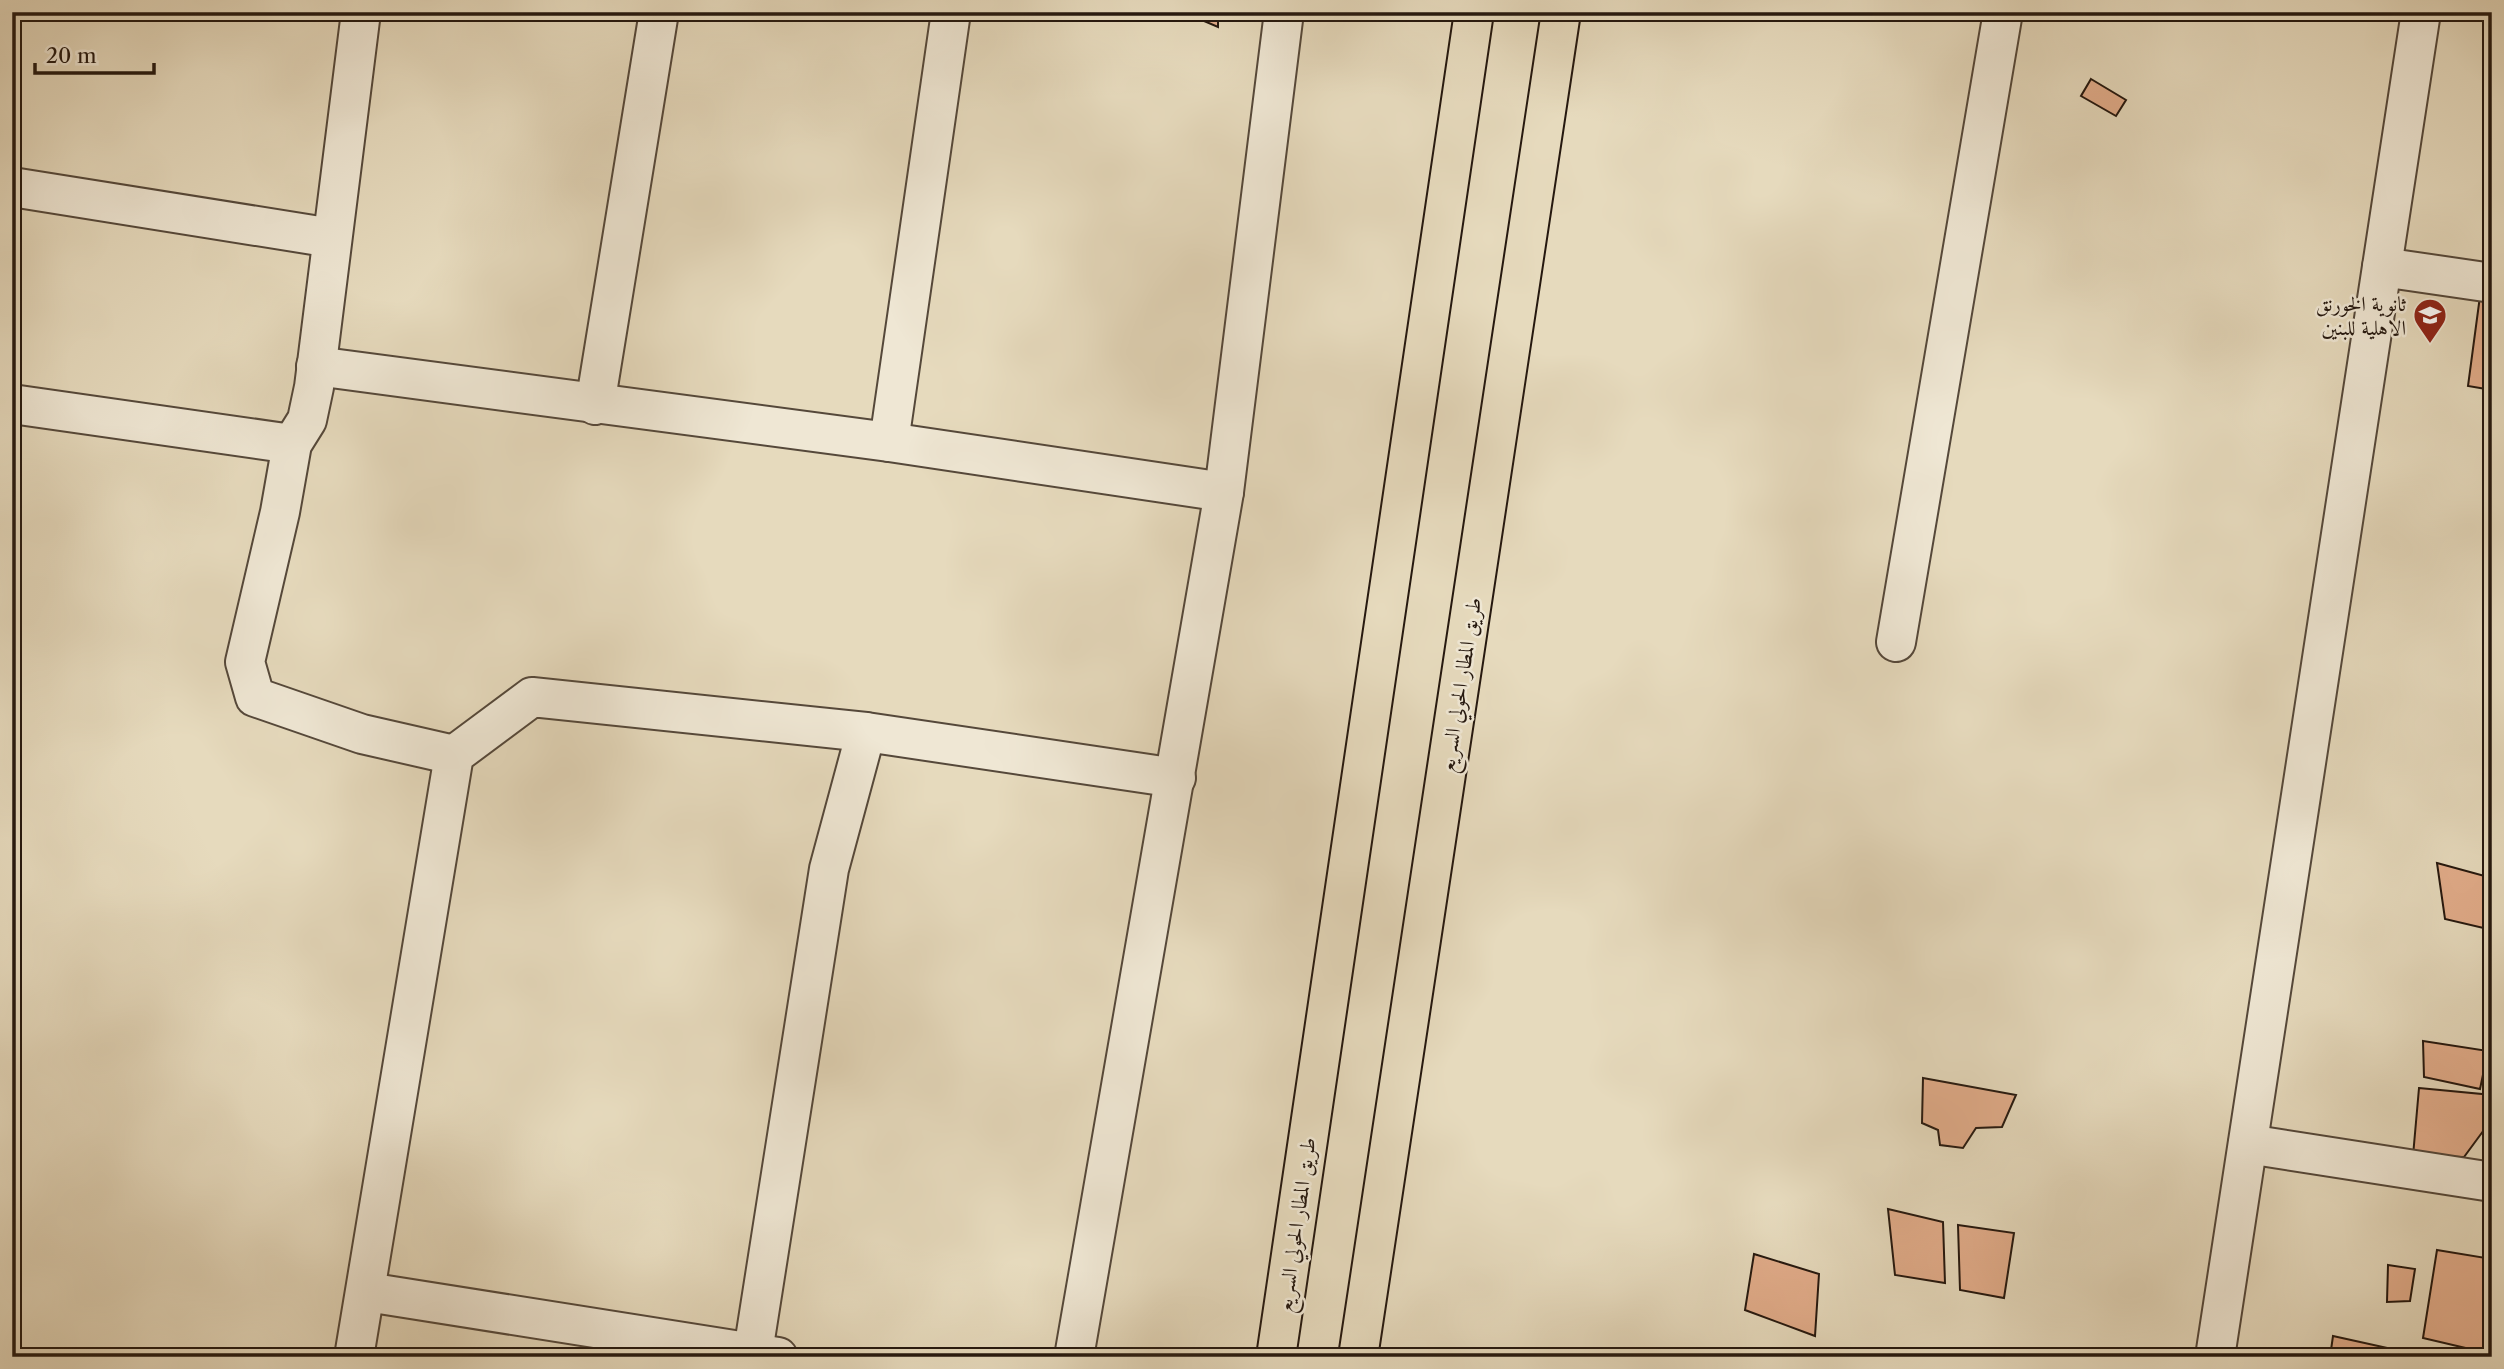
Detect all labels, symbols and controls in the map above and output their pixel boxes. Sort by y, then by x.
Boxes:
scale bar [35,32,154,76]
text: 20 m [46,43,97,68]
place label: ثانوية الخورنق الاهلية للبنين [2316,291,2407,341]
school or university icon: ثانوية الخورنق الاهلية للبنين [2411,296,2449,345]
street label: طريق المطار الحولي السريع [1434,596,1493,775]
street label: طريق المطار الحولي السريع [1271,1136,1328,1315]

